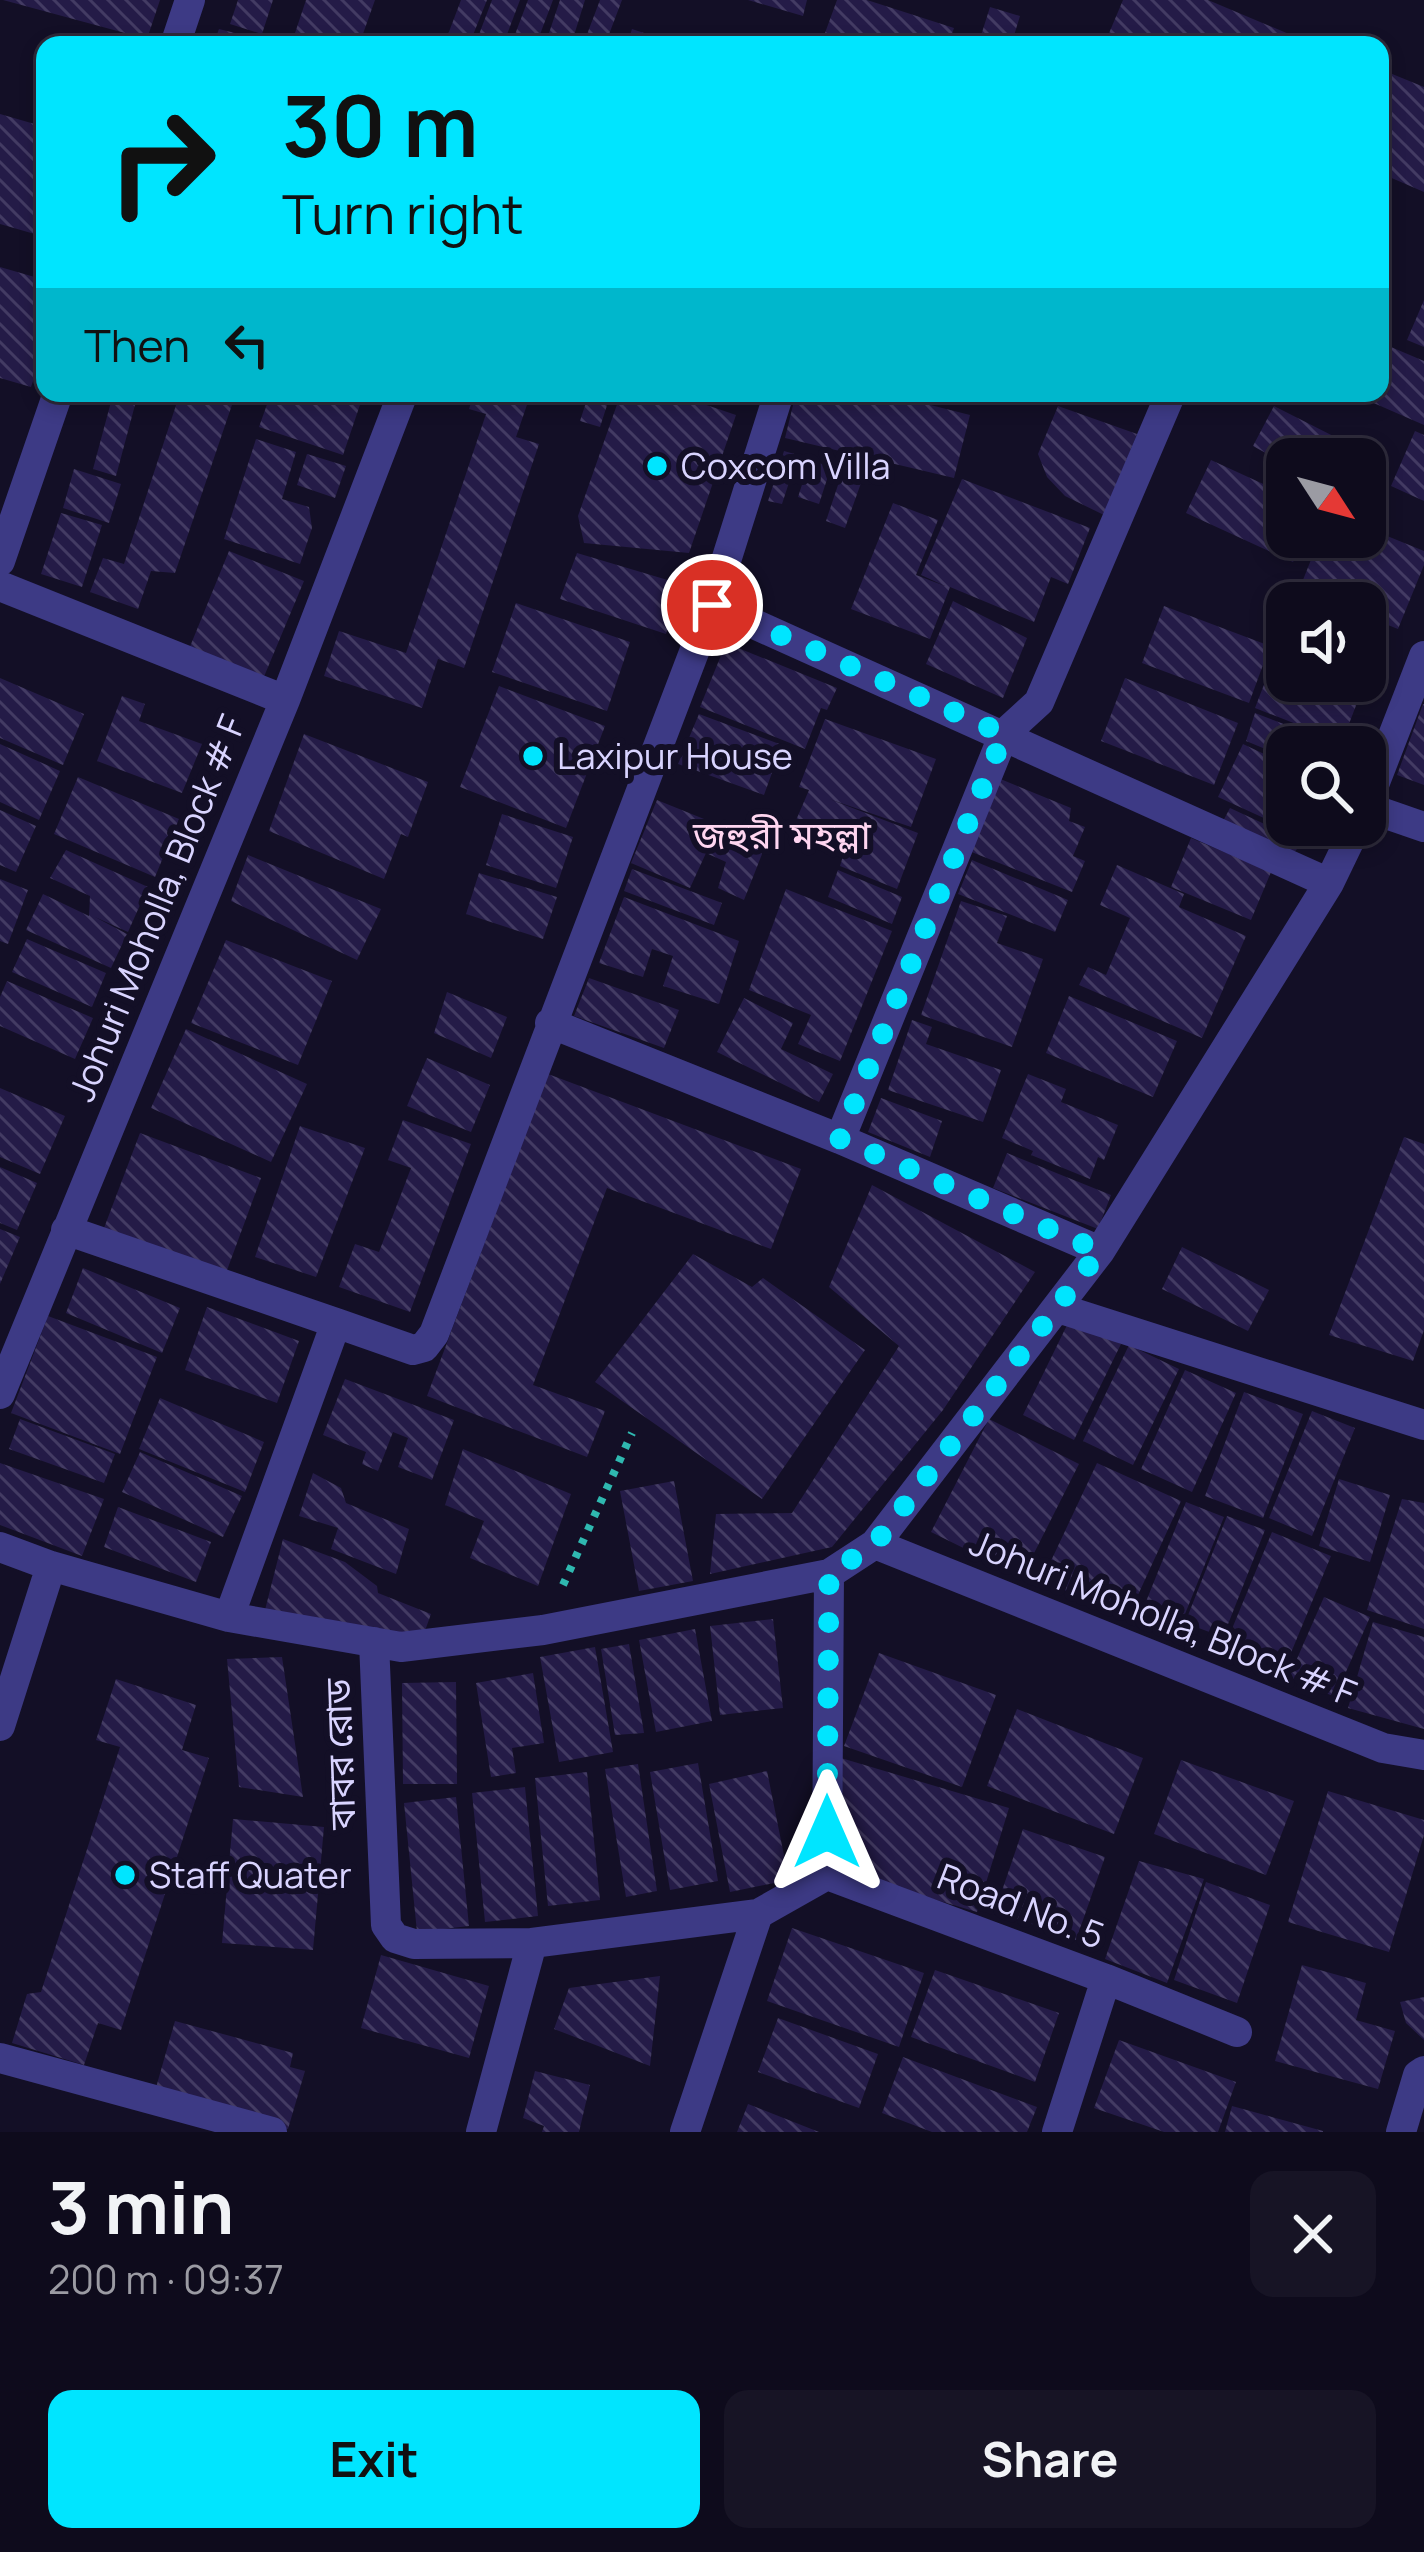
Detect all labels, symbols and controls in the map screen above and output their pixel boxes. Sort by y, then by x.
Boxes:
text: 30 m [282,67,478,182]
icon: right [84,84,240,240]
text: Turn right [282,176,524,250]
icon: left [214,312,280,378]
text: Then [84,314,190,376]
north arrow [1266,438,1386,558]
map controls [1266,438,1386,846]
place label: Coxcom Villa [681,441,891,490]
marker: Coxcom Villa [644,453,670,479]
pin [661,554,763,656]
icon: arrive [679,572,745,638]
button: sound [1266,582,1386,702]
street label: Johuri Moholla, Block # F [57,707,256,1108]
button: search [1266,726,1386,846]
place label: Laxipur House [557,731,793,780]
marker: Laxipur House [520,743,546,769]
district label: জহুরী মহল্লা [692,807,872,861]
street label: Johuri Moholla, Block # F [963,1518,1364,1717]
street label: বাবর রোড [312,1677,367,1831]
position arrow [764,1769,890,1895]
place label: Staff Quater [149,1850,352,1899]
street label: Road No. 5 [931,1851,1112,1960]
marker: Staff Quater [112,1862,138,1888]
text: 3 min [48,2157,234,2256]
button: close [1250,2171,1376,2297]
text: 200 m · 09:37 [48,2252,284,2306]
button: Exit [48,2390,700,2528]
button: Share [724,2390,1376,2528]

